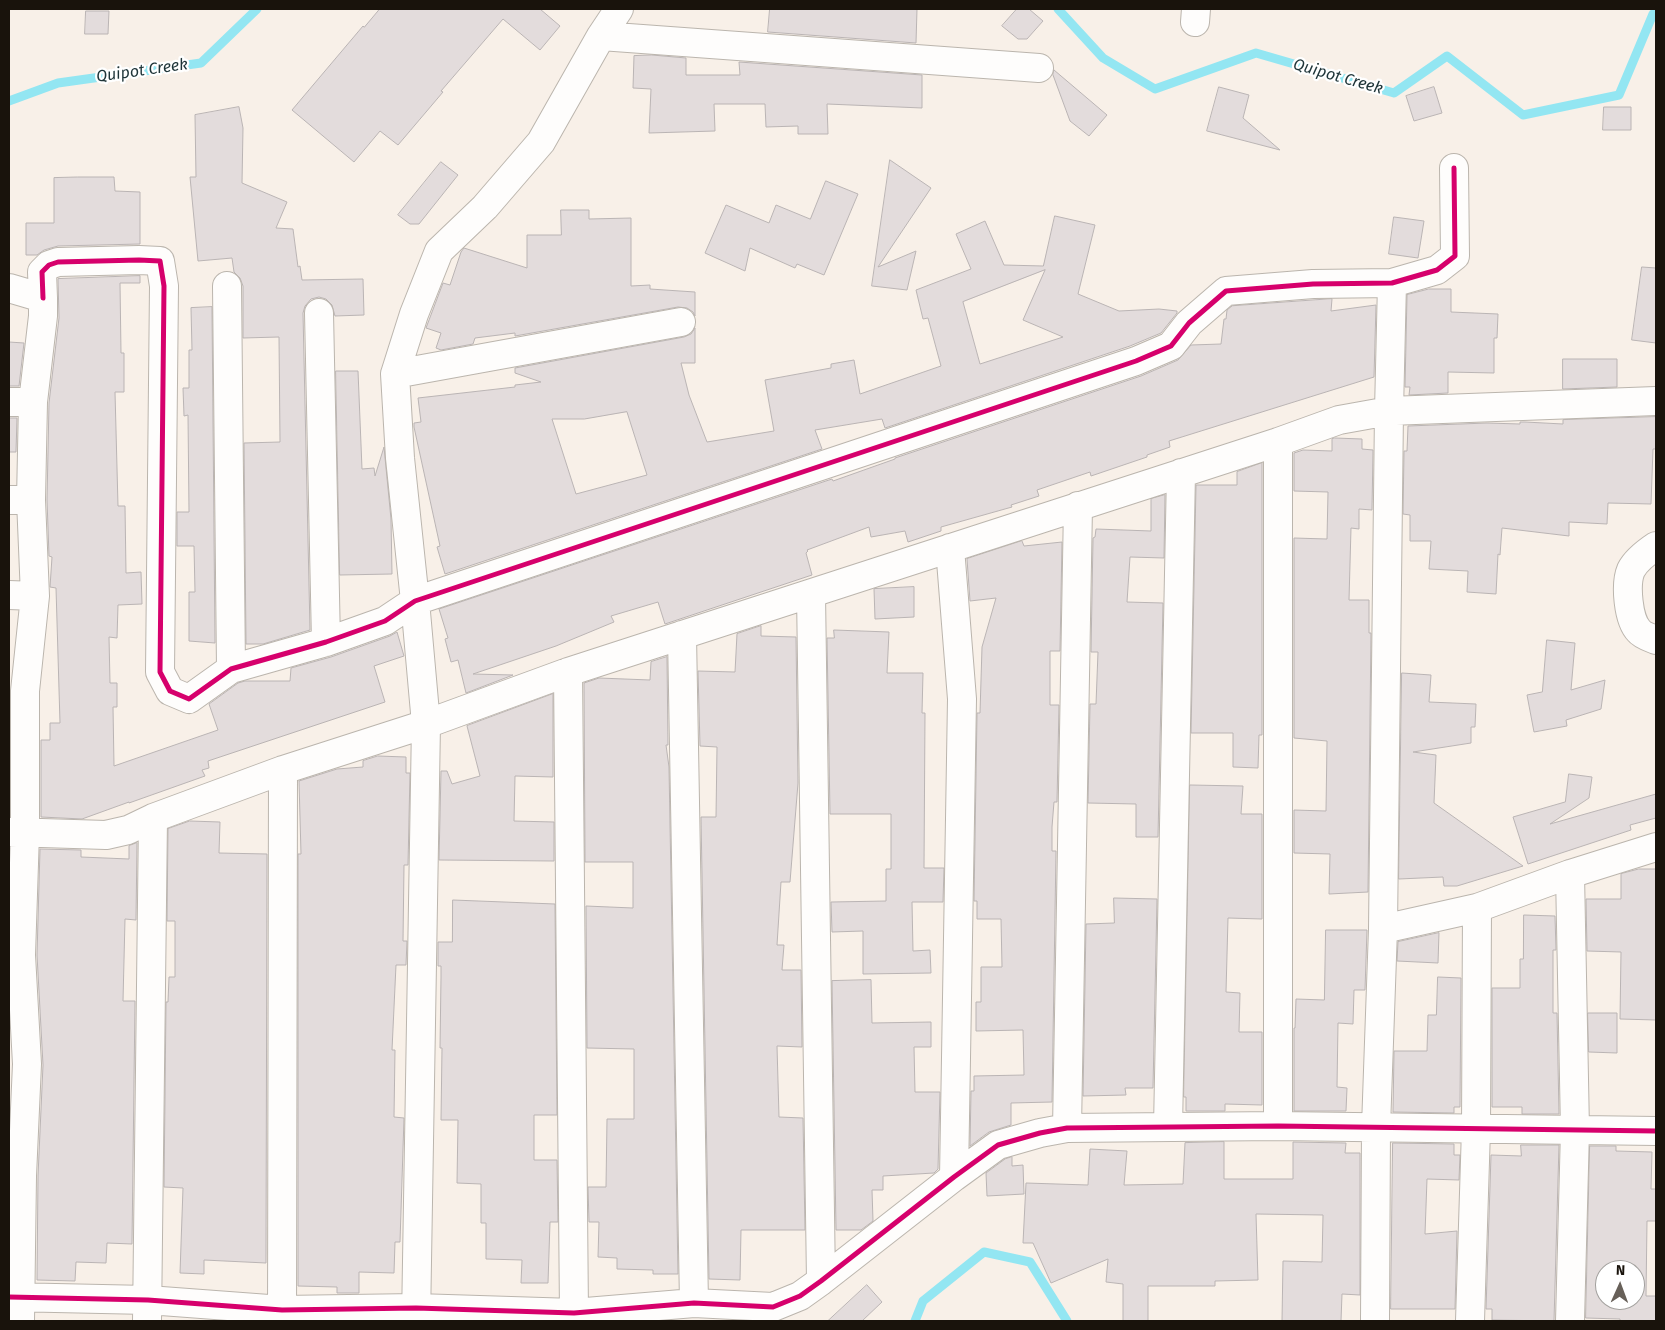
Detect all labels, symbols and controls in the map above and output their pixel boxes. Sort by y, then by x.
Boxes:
water label: Quipot Creek [95,55,189,87]
water label: Quipot Creek [1291,55,1385,99]
north arrow [1595,1260,1645,1310]
text: N [1616,1262,1625,1279]

